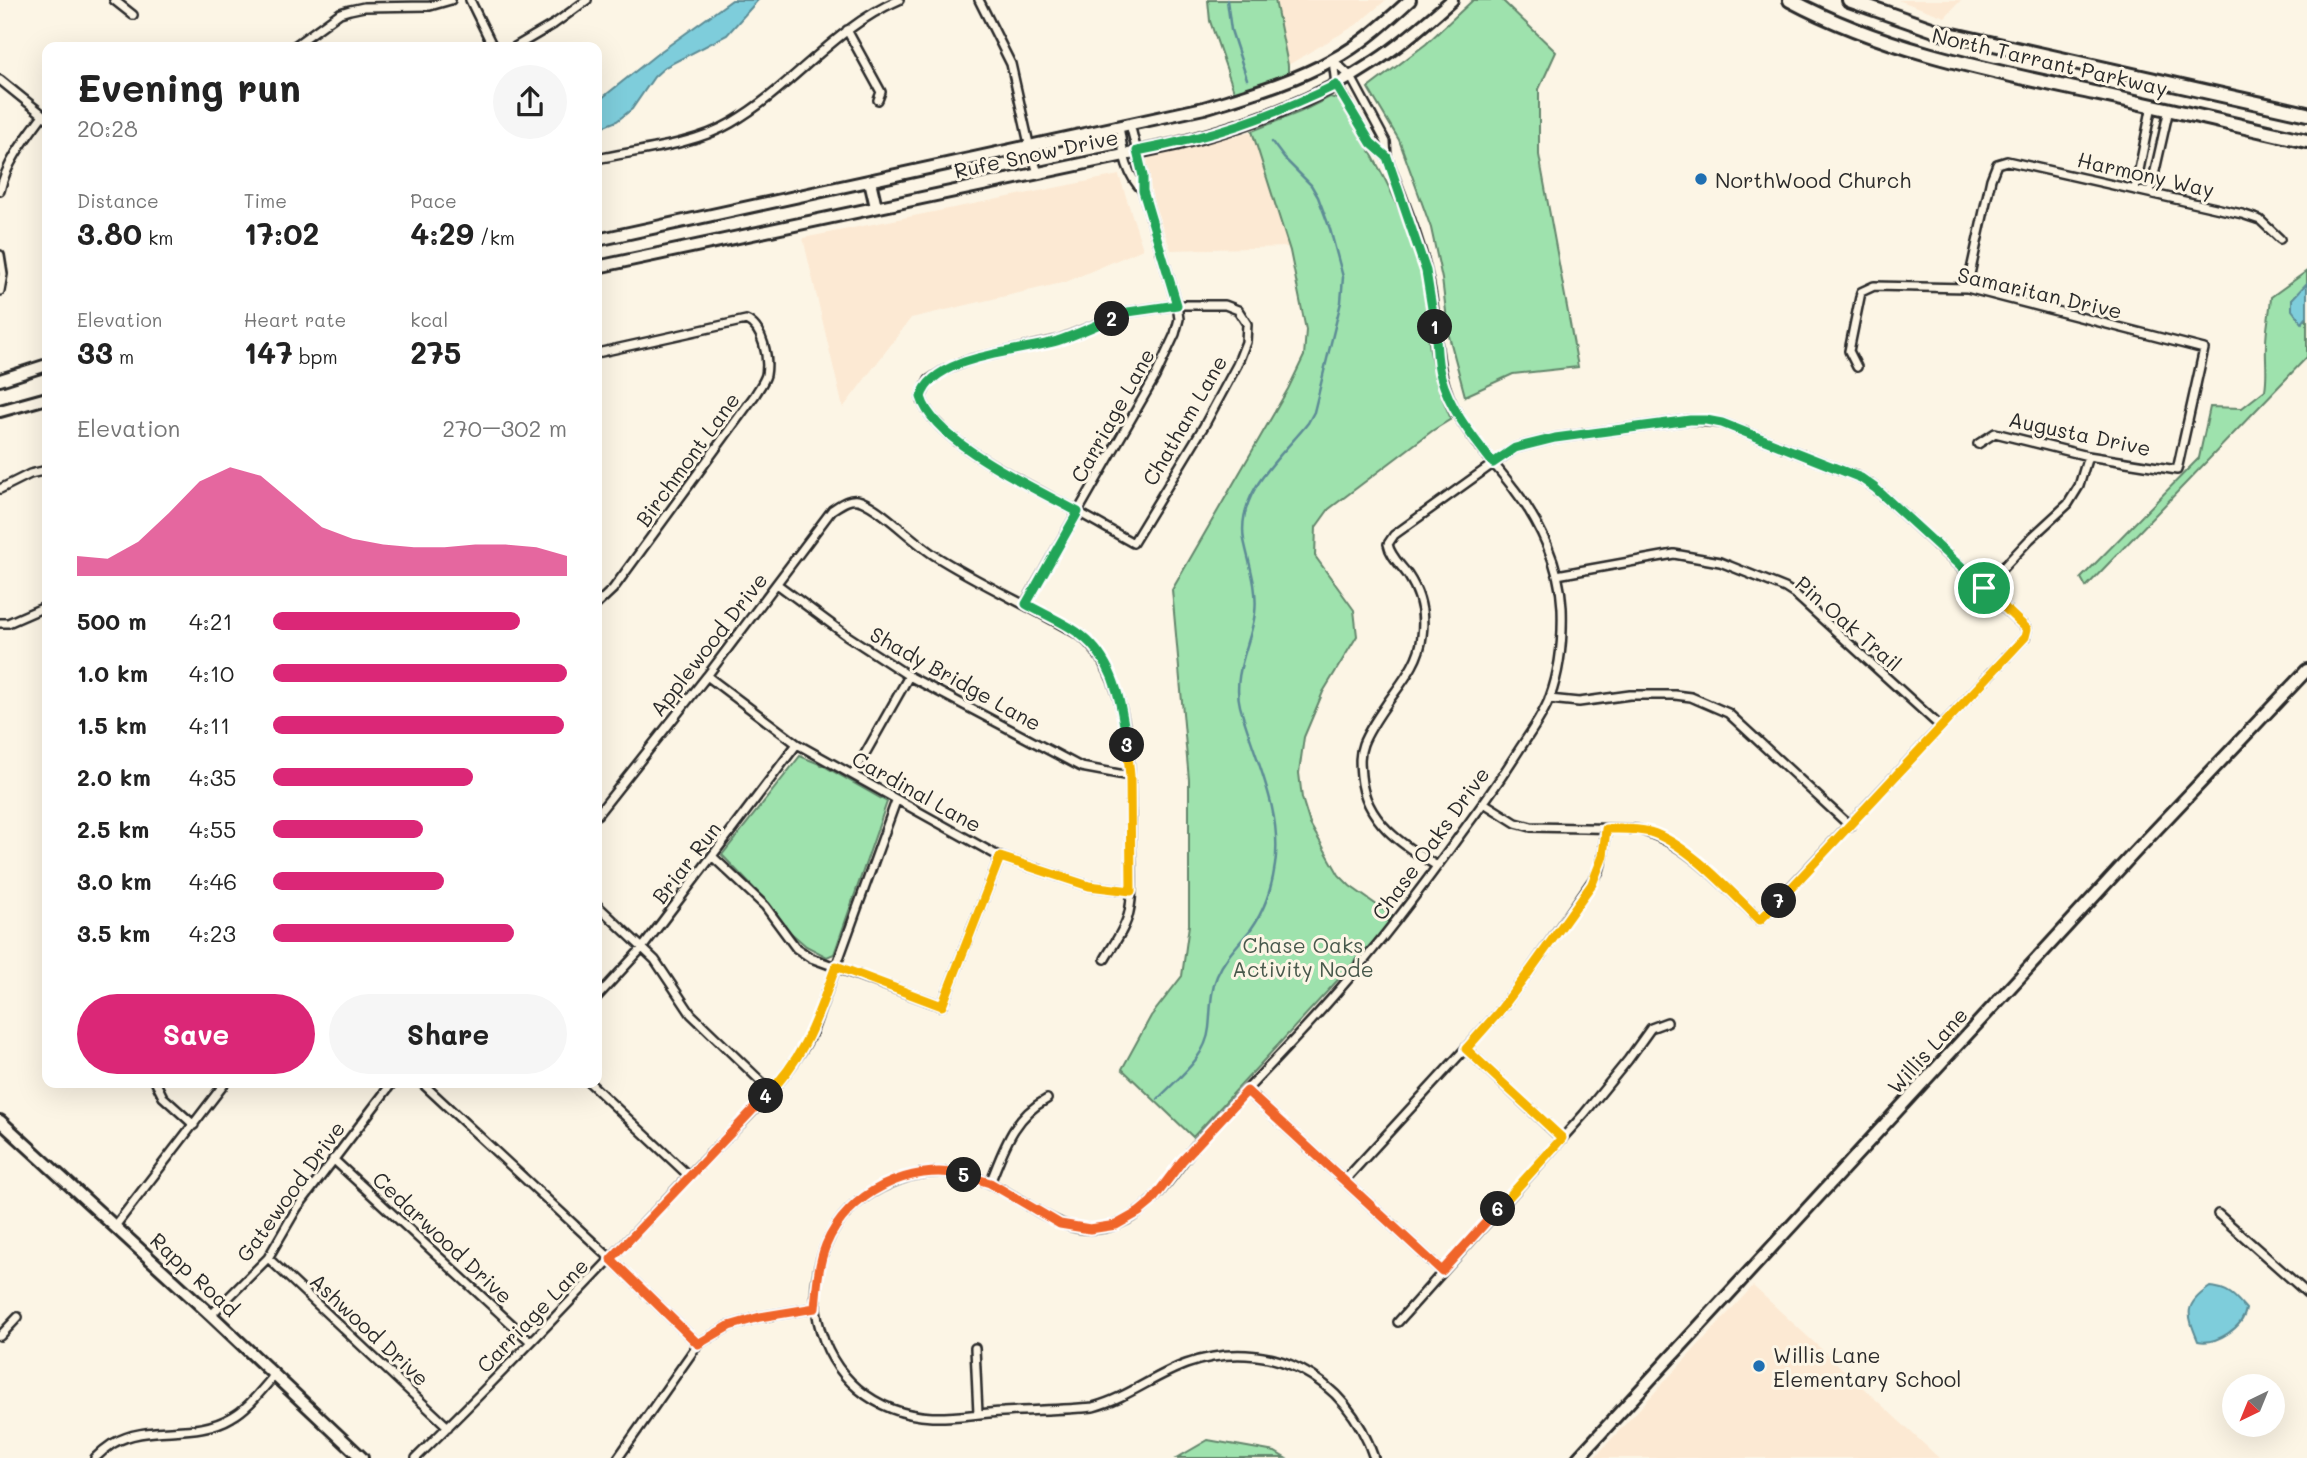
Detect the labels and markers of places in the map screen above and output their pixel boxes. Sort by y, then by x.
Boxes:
place label: NorthWood Church [1715,166,1911,193]
marker: NorthWood Church [1693,171,1709,187]
pin: 2 [1094,302,1130,336]
pin: 1 [1418,310,1452,344]
pin [1954,558,2014,618]
pin: 3 [1110,728,1144,762]
pin: 7 [1762,884,1796,918]
pin: 4 [748,1078,784,1114]
pin: 5 [946,1158,982,1192]
pin: 6 [1480,1192,1516,1226]
place label: Willis Lane Elementary School [1773,1341,1961,1392]
marker: Willis Lane Elementary School [1751,1358,1767,1374]

